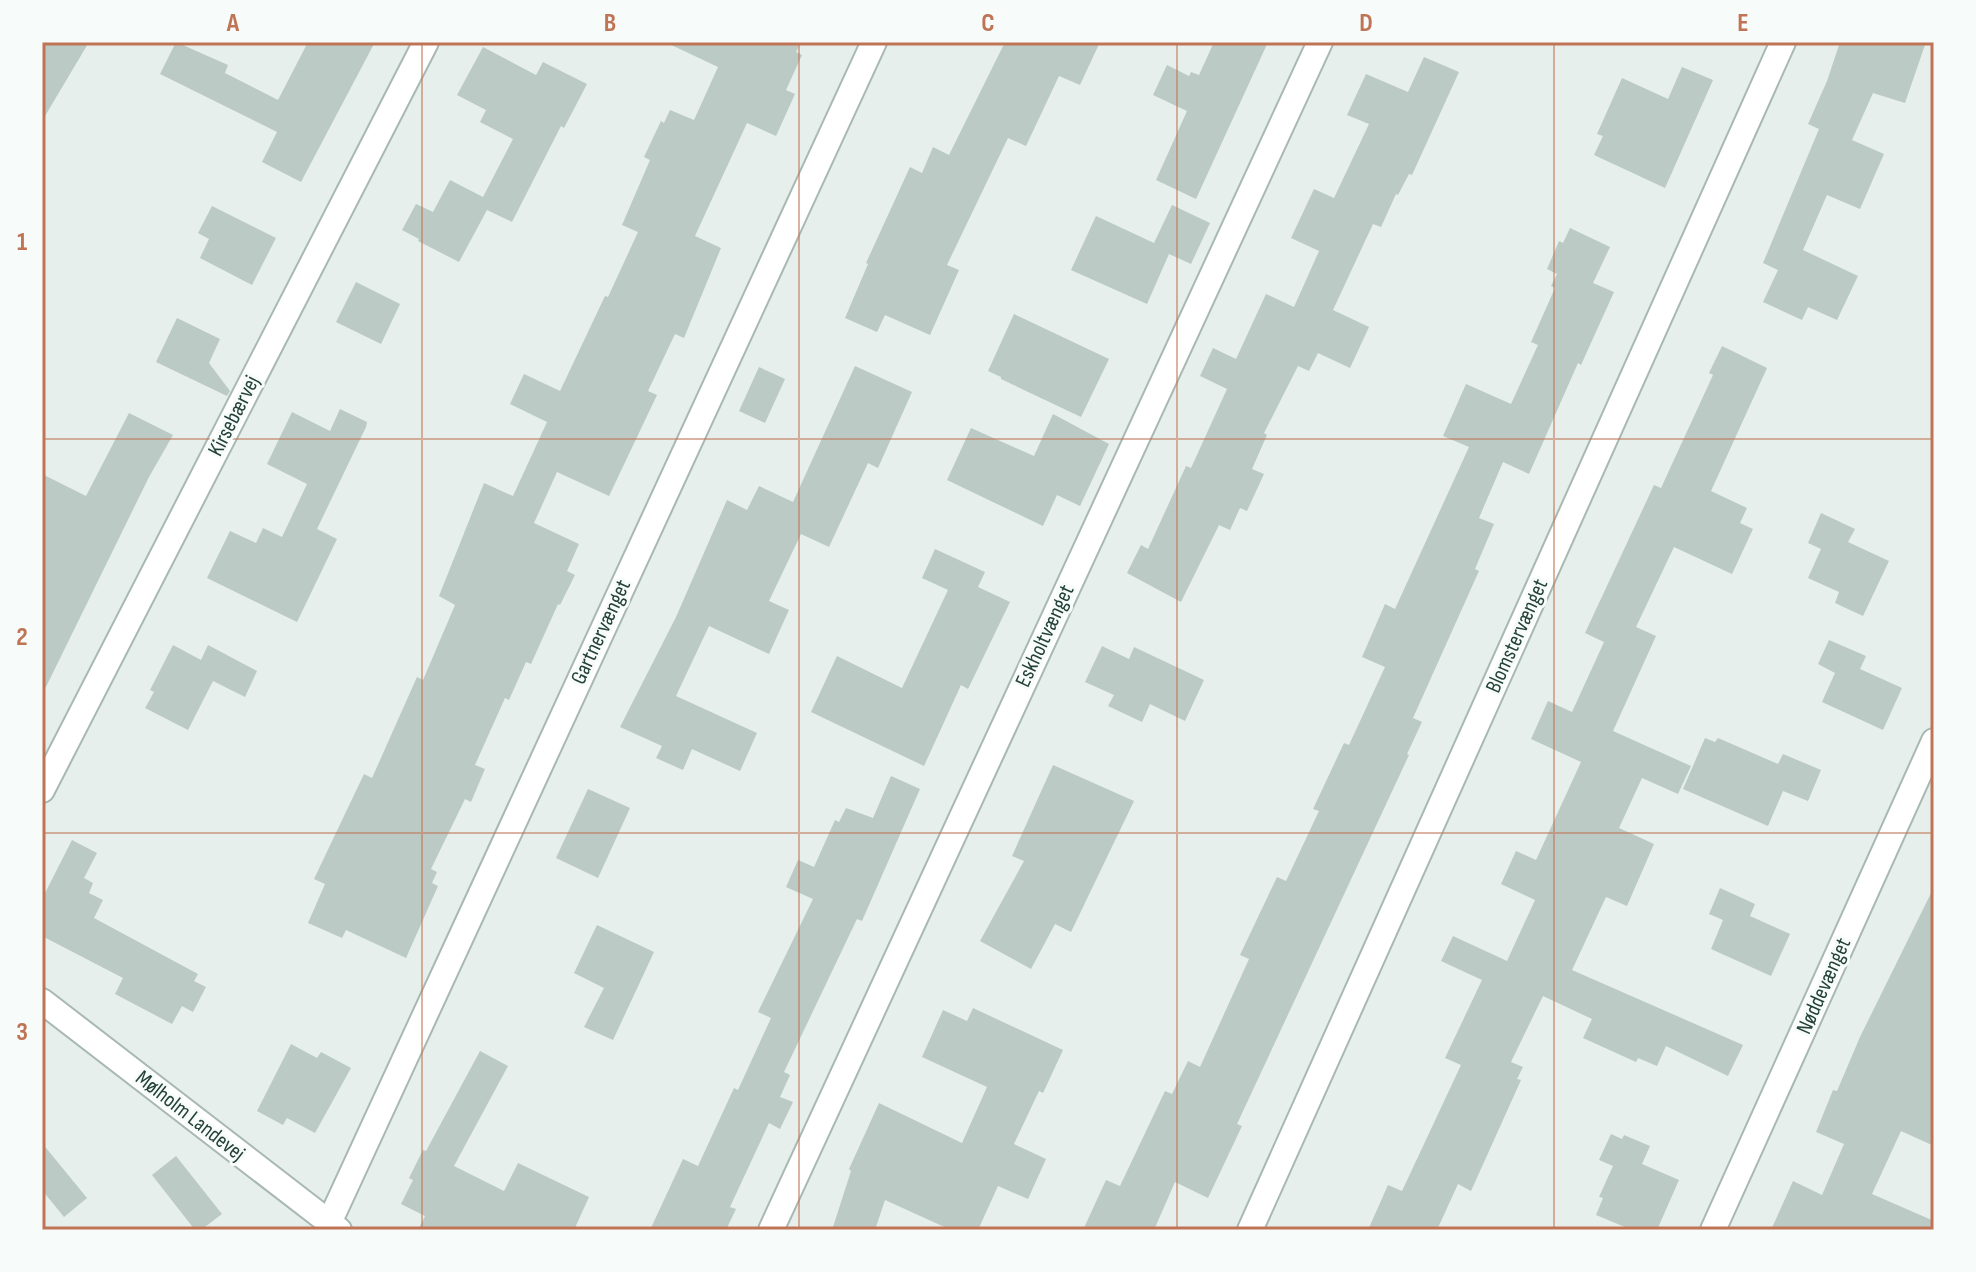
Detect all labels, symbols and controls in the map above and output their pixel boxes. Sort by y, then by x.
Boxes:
text: A [226,8,240,39]
text: B [604,8,616,39]
text: C [981,8,995,39]
text: D [1359,8,1373,39]
text: E [1737,8,1749,39]
text: 1 [17,227,27,258]
street label: Kirsebærvej [202,371,266,461]
street label: Gartnervænget [565,575,637,689]
street label: Blomstervænget [1480,575,1554,697]
street label: Eskholtvænget [1010,580,1081,691]
text: 2 [16,622,28,653]
street label: Nøddevænget [1791,933,1857,1038]
text: 3 [16,1017,28,1048]
street label: Mølholm Landevej [130,1065,250,1167]

